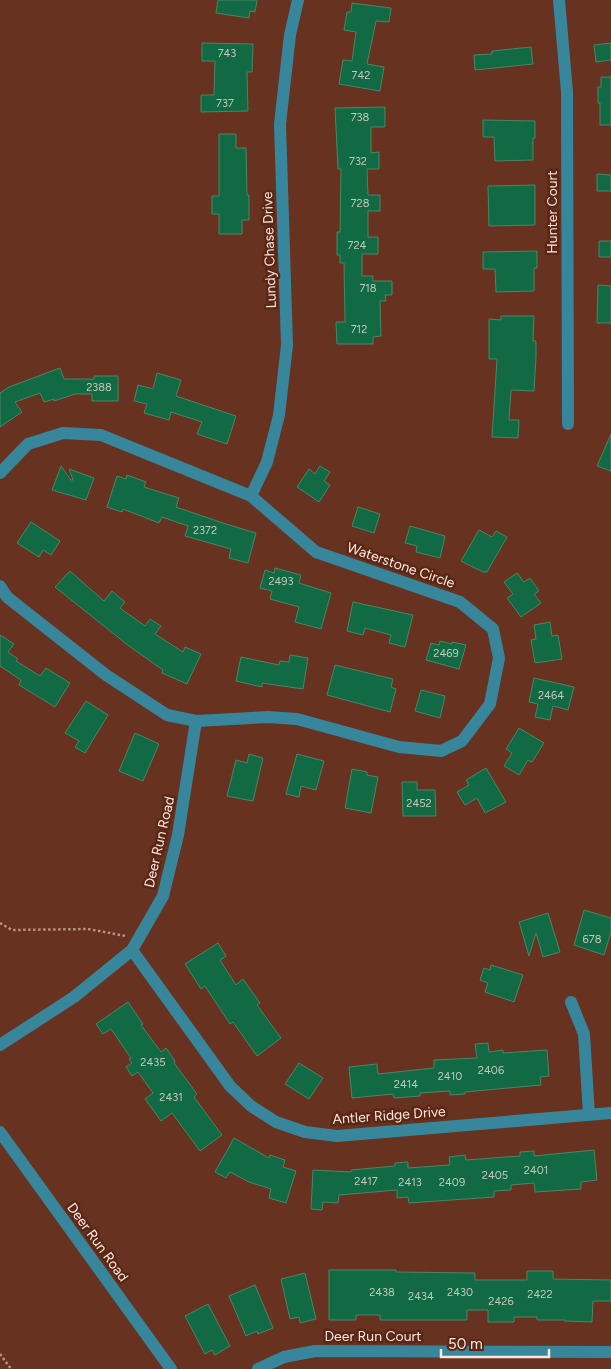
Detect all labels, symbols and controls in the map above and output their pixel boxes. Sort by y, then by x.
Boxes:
house number: 743 [218,47,236,60]
house number: 742 [352,69,370,82]
house number: 737 [216,97,234,110]
house number: 738 [351,111,370,124]
house number: 732 [349,155,367,168]
street label: Hunter Court [544,170,561,254]
street label: Lundy Chase Drive [259,191,280,309]
house number: 728 [351,197,370,210]
house number: 724 [348,239,367,252]
house number: 718 [359,282,377,295]
house number: 712 [351,323,367,336]
house number: 2388 [86,381,112,394]
house number: 2372 [193,524,217,537]
street label: Waterstone Circle [345,539,457,592]
house number: 2493 [268,575,294,588]
house number: 2469 [433,647,459,660]
house number: 2464 [538,689,564,702]
street label: Deer Run Road [141,795,178,889]
house number: 2452 [406,797,432,810]
house number: 678 [583,933,602,946]
house number: 2435 [140,1056,166,1069]
house number: 2406 [478,1064,504,1077]
house number: 2410 [438,1070,462,1083]
house number: 2414 [394,1078,418,1091]
house number: 2431 [159,1091,183,1104]
street label: Antler Ridge Drive [332,1103,447,1128]
house number: 2401 [524,1164,548,1177]
house number: 2405 [482,1169,508,1182]
house number: 2417 [354,1175,378,1188]
house number: 2413 [398,1176,422,1189]
house number: 2409 [439,1176,465,1189]
street label: Deer Run Road [63,1200,132,1285]
house number: 2438 [369,1286,395,1299]
house number: 2430 [447,1286,473,1299]
house number: 2422 [527,1288,553,1301]
house number: 2434 [408,1290,434,1303]
house number: 2426 [488,1295,514,1308]
scale bar [441,1326,548,1358]
street label: Deer Run Court [324,1328,422,1345]
text: 50 m [448,1335,483,1353]

